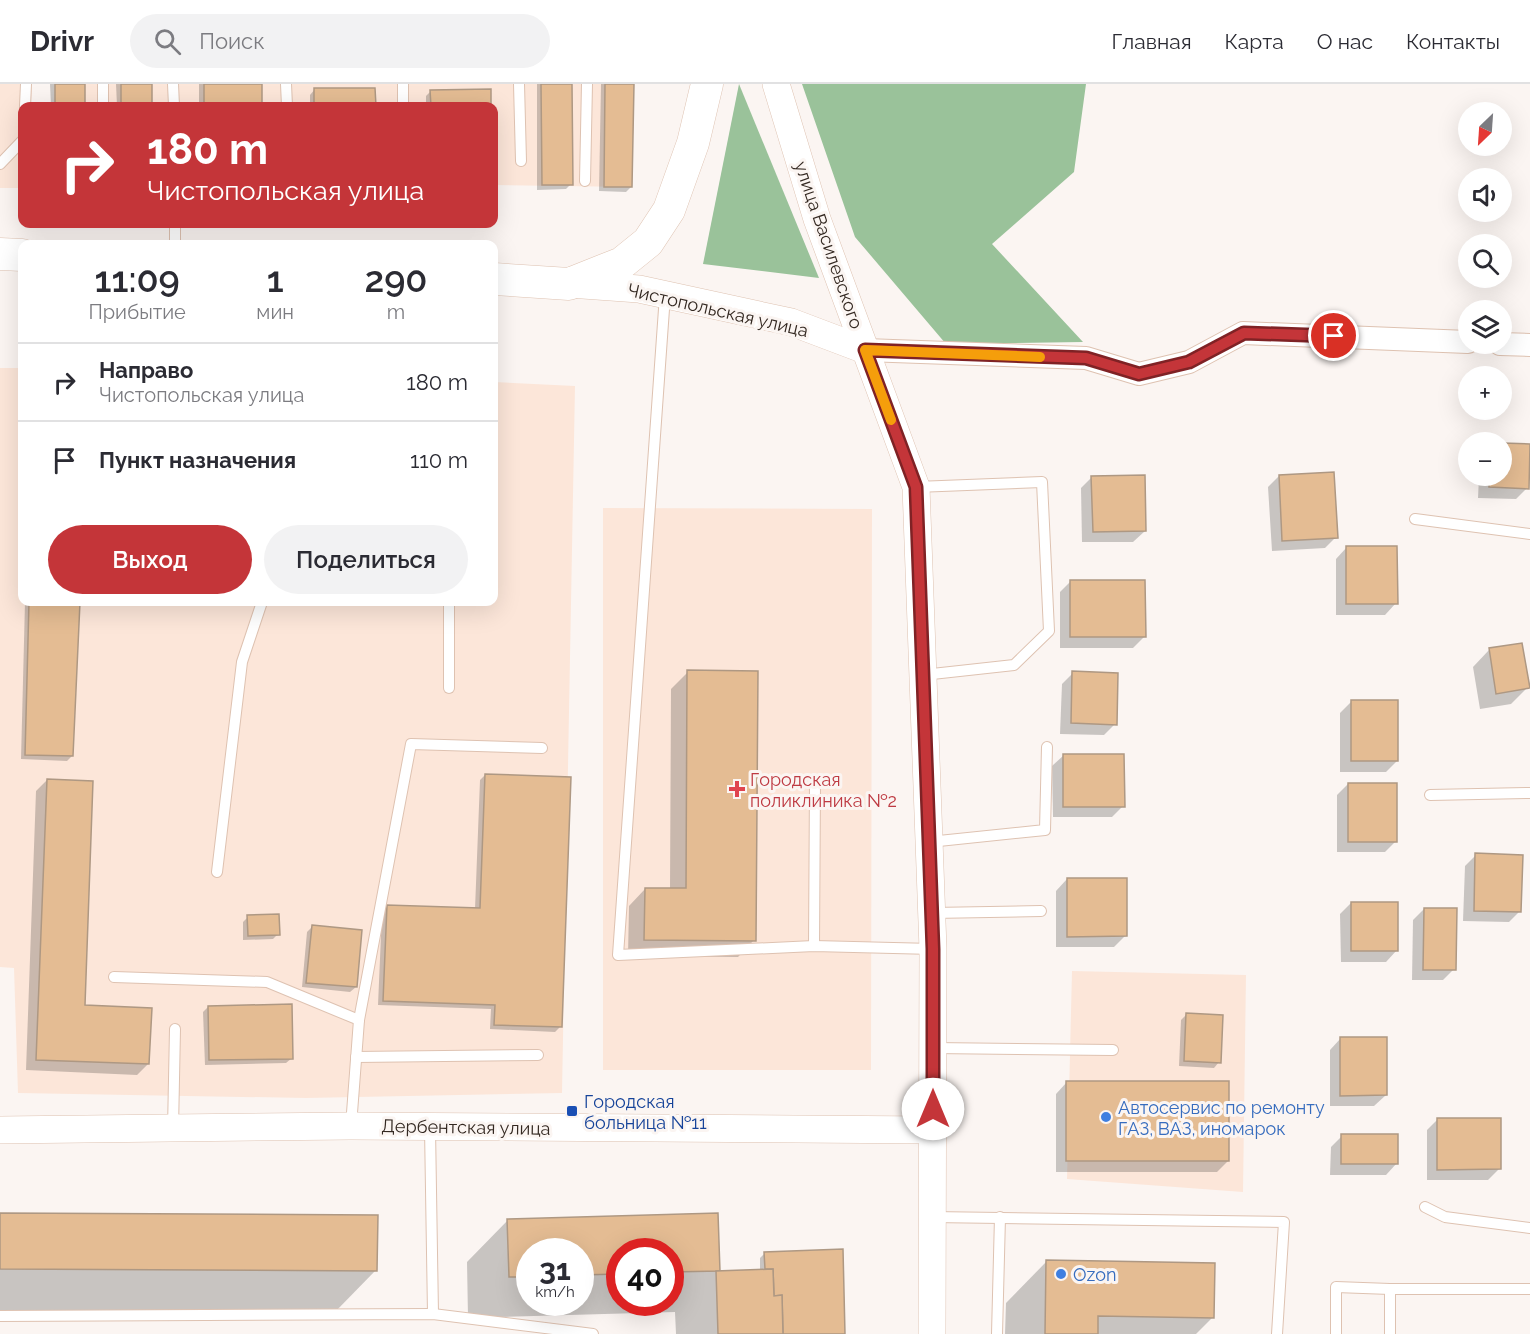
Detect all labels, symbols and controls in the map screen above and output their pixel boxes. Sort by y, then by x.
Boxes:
search box [130,14,550,68]
text: Drivr [30,25,94,58]
icon: search [151,25,184,58]
text: Поиск [199,28,265,54]
text: Главная [1112,29,1192,54]
text: Карта [1225,29,1284,54]
text: О нас [1317,29,1373,54]
text: Контакты [1406,29,1500,54]
north arrow [1458,102,1512,156]
map controls [1458,102,1512,486]
text: 180 m [147,125,268,174]
icon: right [48,126,126,204]
street label: улица Василевского [790,158,868,332]
button: sound [1458,168,1512,222]
text: Чистопольская улица [147,175,424,206]
button: search [1458,234,1512,288]
text: 11:09 [95,258,180,300]
text: 1 [267,258,284,300]
text: 290 [364,258,427,300]
street label: Чистопольская улица [626,279,810,341]
text: Прибытие [88,300,186,324]
text: мин [256,300,294,324]
text: m [387,300,405,324]
button: layers [1458,300,1512,354]
pin [1308,310,1359,361]
icon: arrive [1317,319,1350,352]
text: Направо [99,357,193,383]
icon: right [48,366,81,399]
button: + [1458,366,1512,420]
text: 180 m [406,369,468,395]
text: Чистопольская улица [99,383,304,407]
button: − [1458,432,1512,486]
icon: arrive [48,444,81,477]
text: Пункт назначения [99,447,296,473]
text: 110 m [410,447,468,473]
button: Выход [48,525,252,594]
button: Поделиться [264,525,468,594]
place label: Городская поликлиника №2 [750,769,897,811]
marker: Городская поликлиника №2 [728,780,746,798]
position arrow [901,1077,965,1141]
place label: Городская больница №11 [584,1091,707,1133]
place label: Автосервис по ремонту ГАЗ, ВАЗ, иномарок [1118,1097,1325,1139]
marker: Городская больница №11 [565,1104,579,1118]
marker: Автосервис по ремонту ГАЗ, ВАЗ, иномарок [1099,1110,1113,1124]
street label: Дербентская улица [381,1115,551,1139]
speed limit sign: 40 [606,1238,684,1316]
text: 31 [539,1252,571,1287]
place label: Ozon [1073,1264,1116,1285]
marker: Ozon [1054,1267,1068,1281]
text: km/h [535,1283,575,1301]

